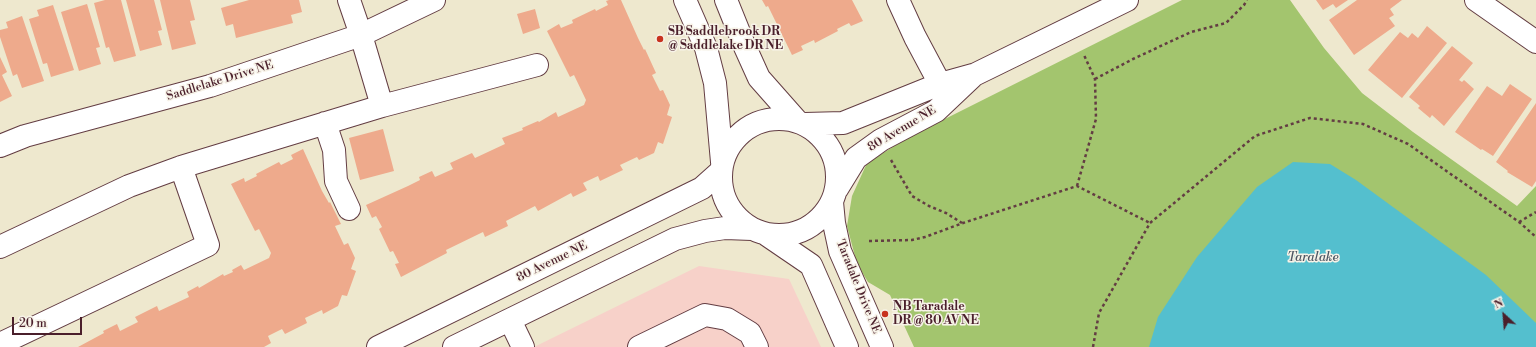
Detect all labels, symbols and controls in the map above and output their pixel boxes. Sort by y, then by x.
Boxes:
place label: SB Saddlebrook DR @ Saddlelake DR NE [668,25,783,53]
marker: SB Saddlebrook DR @ Saddlelake DR NE [655,34,665,44]
street label: Saddlelake Drive NE [165,58,275,104]
street label: 80 Avenue NE [865,103,939,155]
street label: Taradale Drive NE [833,238,883,336]
street label: 80 Avenue NE [514,239,590,285]
water label: Taralake [1287,250,1339,266]
north arrow [1484,295,1524,335]
text: N [1492,296,1506,312]
place label: NB Taradale DR @ 80 AV NE [893,300,979,328]
scale bar [14,309,84,335]
marker: NB Taradale DR @ 80 AV NE [880,309,890,319]
text: 20 m [19,316,47,331]

